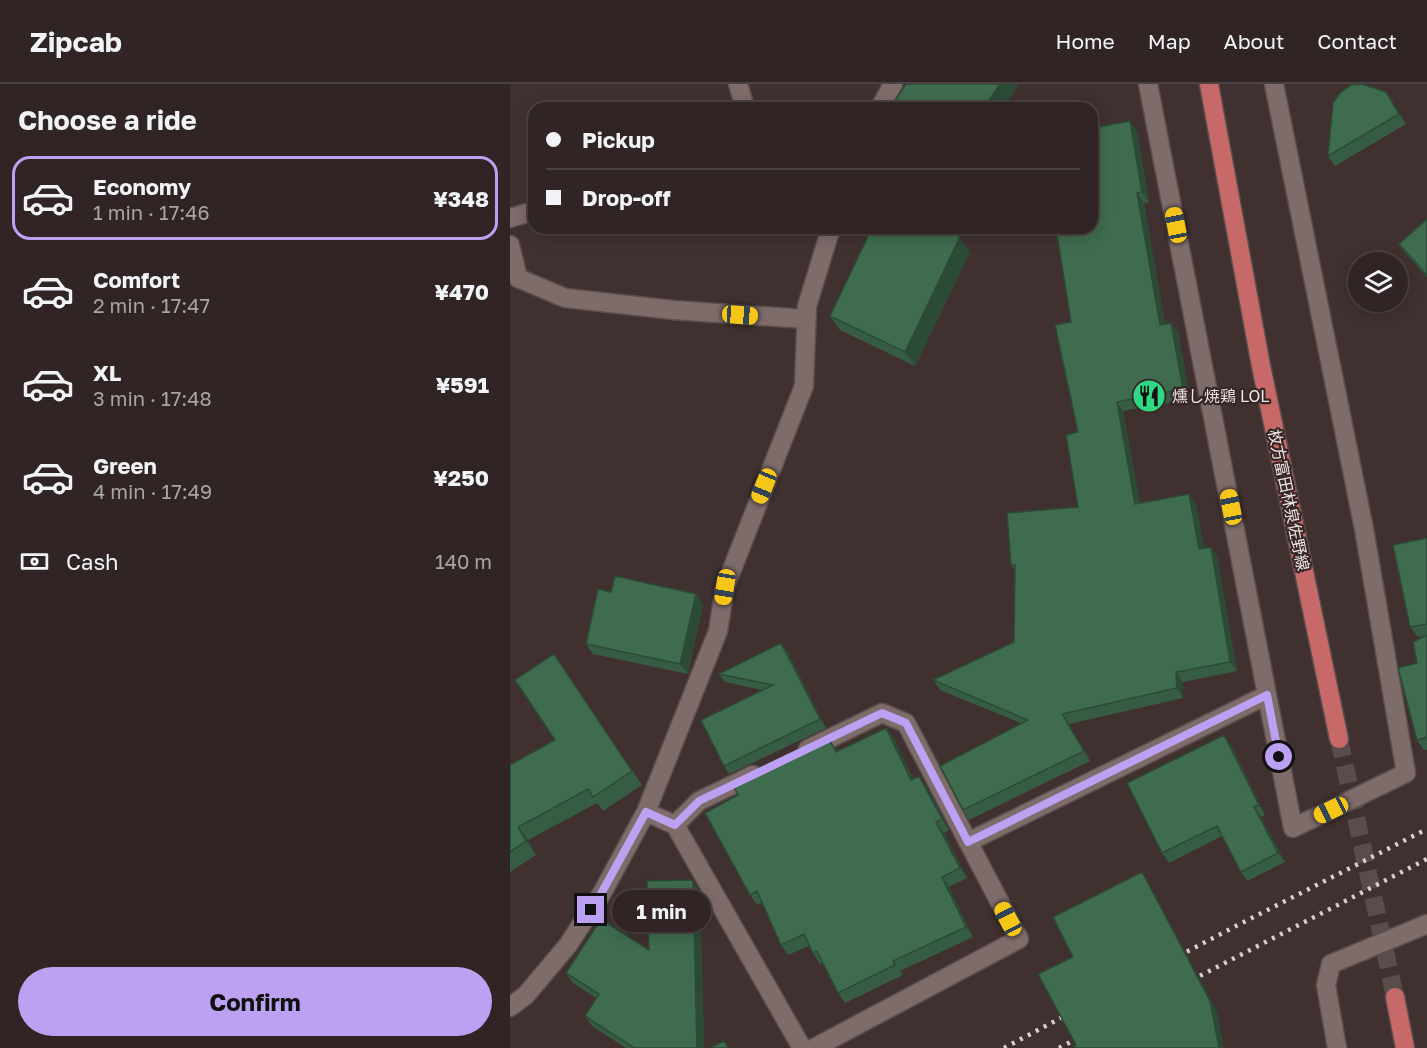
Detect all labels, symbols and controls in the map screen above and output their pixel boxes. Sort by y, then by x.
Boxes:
text: Zipcab [30,25,122,58]
text: Home [1055,28,1115,54]
text: Map [1148,28,1191,54]
text: About [1224,28,1284,54]
text: Contact [1317,28,1397,54]
text: Choose a ride [18,104,197,136]
text: Pickup [582,126,655,153]
icon: car [21,171,75,225]
text: Economy [93,173,191,200]
text: Drop-off [582,184,671,211]
text: ¥348 [433,185,489,212]
text: 1 min · 17:46 [93,200,210,224]
car [1164,206,1188,244]
map controls [1348,252,1408,312]
button: layers [1348,252,1408,312]
icon: car [21,264,75,318]
text: Comfort [93,266,180,293]
text: ¥470 [434,278,489,305]
text: 2 min · 17:47 [93,293,210,317]
car [721,305,759,325]
icon: car [21,357,75,411]
text: XL [93,359,121,386]
text: ¥591 [436,371,489,398]
restaurant icon: 燻し焼鶏 LOL [1131,378,1167,414]
text: 3 min · 17:48 [93,386,212,410]
place label: 燻し焼鶏 LOL [1172,386,1269,406]
street label: 枚方富田林泉佐野線 [1264,427,1314,573]
icon: car [21,450,75,504]
text: Green [93,452,157,479]
text: ¥250 [433,464,489,491]
car [749,466,779,506]
text: 4 min · 17:49 [93,479,212,503]
car [1219,488,1243,526]
icon: cash [18,545,51,578]
text: Cash [66,548,119,575]
text: 140 m [435,549,492,573]
car [713,568,737,606]
route start [1265,743,1292,770]
car [1311,794,1351,826]
callout: 1 min [612,889,711,931]
route end [577,896,604,923]
text: 1 min [636,899,687,923]
car [992,899,1024,939]
button: Confirm [18,967,492,1036]

